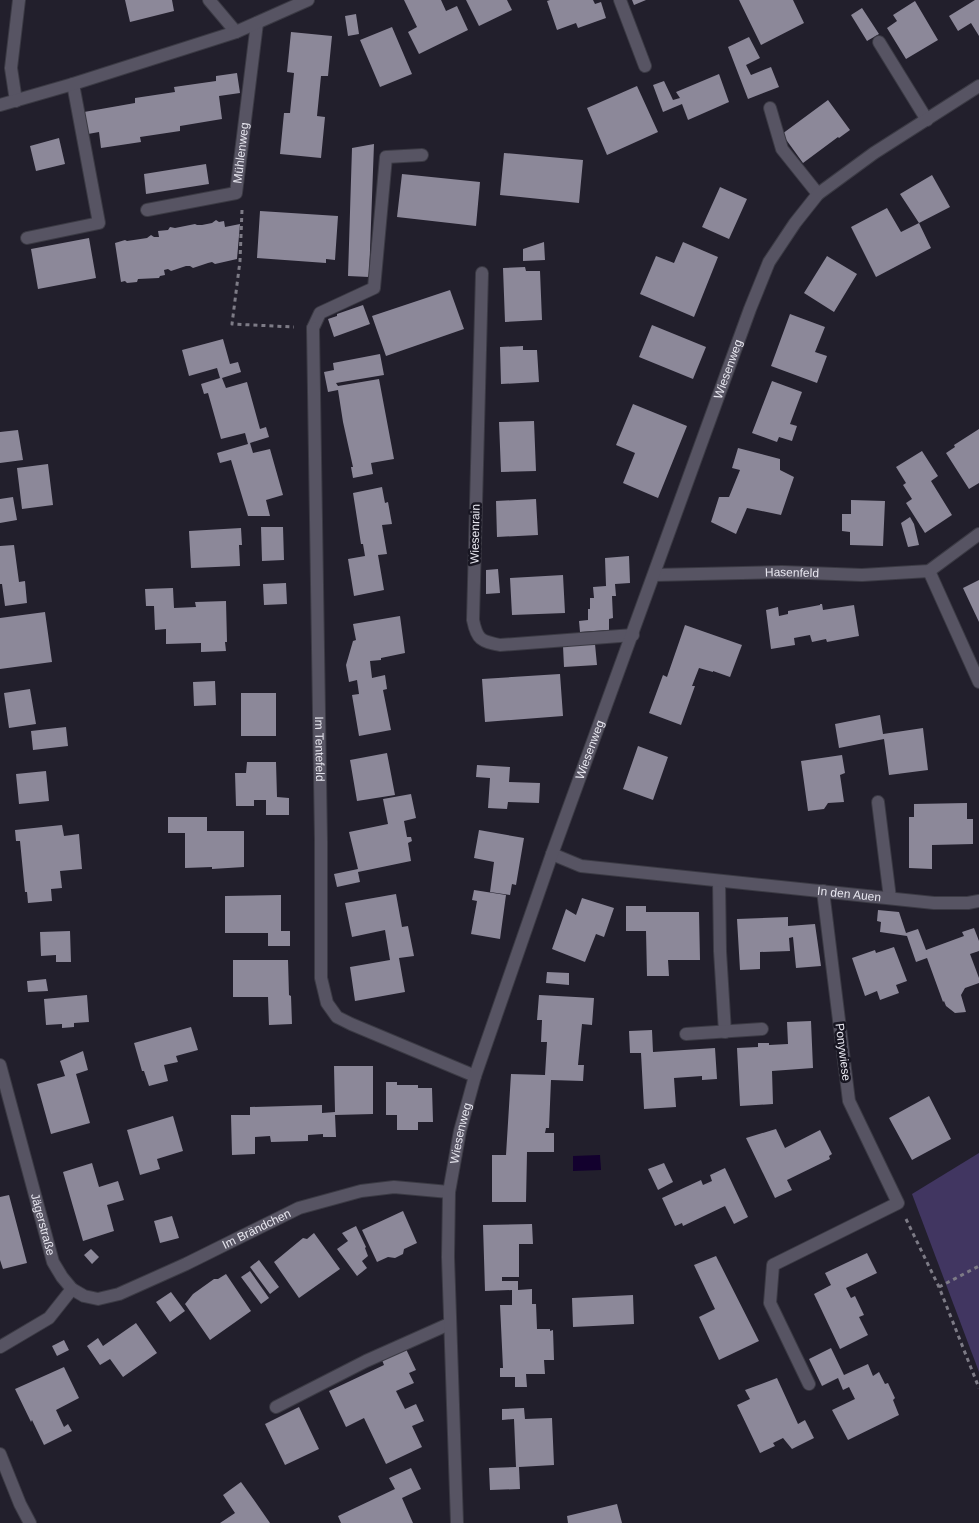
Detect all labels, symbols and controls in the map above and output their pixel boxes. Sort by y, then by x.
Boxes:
street label: Mühlenweg [230,122,252,184]
street label: Wiesenweg [711,338,745,401]
street label: Wiesenrain [467,504,483,564]
street label: Hasenfeld [765,565,819,580]
street label: Im Tentefeld [312,716,327,782]
street label: Wiesenweg [573,718,607,781]
street label: In den Auen [816,884,882,904]
street label: Ponywiese [833,1022,854,1082]
street label: Wiesenweg [447,1101,474,1165]
street label: Jägerstraße [28,1192,58,1257]
street label: Im Brändchen [220,1206,293,1252]

